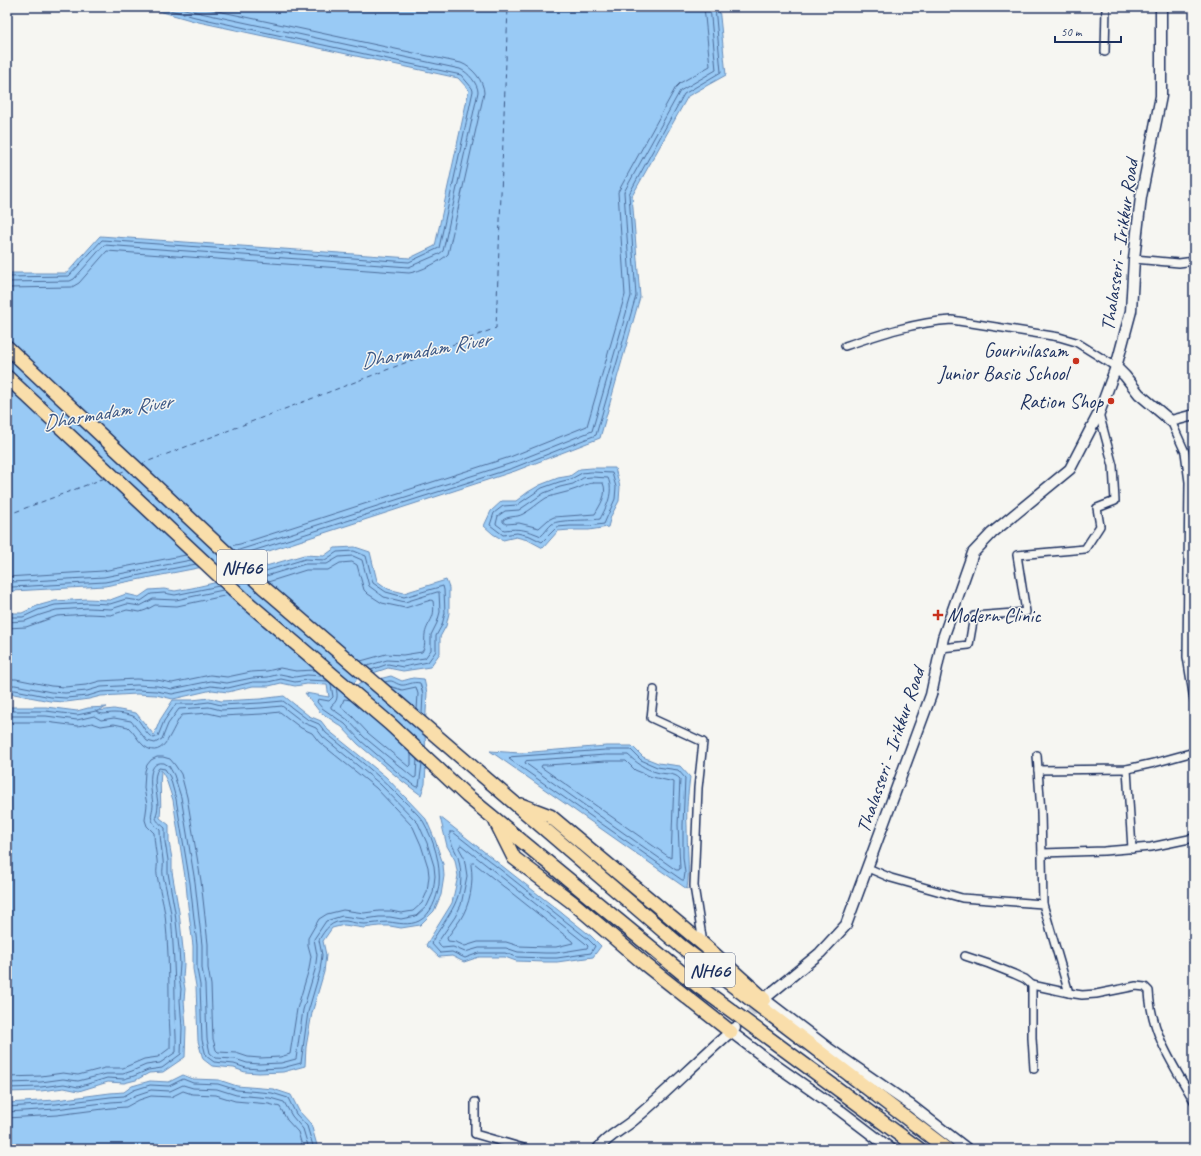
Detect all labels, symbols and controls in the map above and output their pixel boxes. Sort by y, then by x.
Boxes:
scale bar [1055,18,1121,44]
text: 50 m [1061,24,1083,40]
street label: Thalasseri - Irikkur Road [1095,154,1144,333]
water label: Dharmadam River [359,325,496,374]
place label: Gourivilasam Junior Basic School [937,338,1072,386]
marker: Gourivilasam Junior Basic School [1071,356,1081,366]
water label: Dharmadam River [41,387,178,436]
place label: Ration Shop [1019,389,1104,414]
marker: Ration Shop [1106,396,1116,406]
road number: NH66 [217,550,267,584]
place label: Modern Clinic [947,603,1041,628]
marker: Modern Clinic [932,609,944,621]
street label: Thalasseri - Irikkur Road [850,661,932,836]
road number: NH66 [685,953,735,987]

